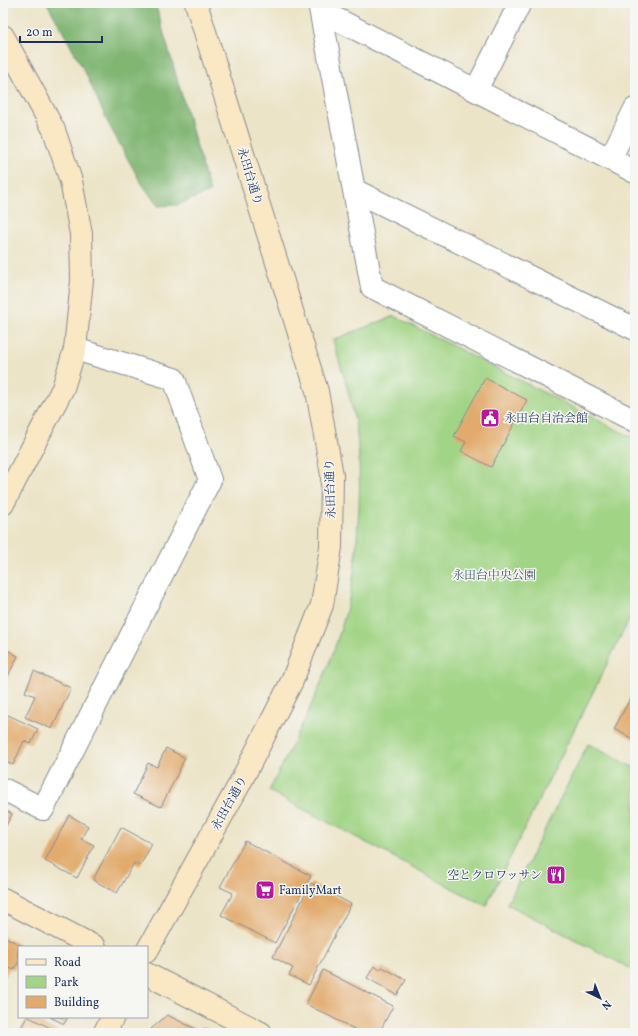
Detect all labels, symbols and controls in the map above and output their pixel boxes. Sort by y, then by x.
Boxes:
scale bar [20,18,102,44]
text: 20 m [26,25,53,41]
street label: 永田台通り [233,145,265,207]
public building icon: 永田台自治会館 [479,407,501,429]
place label: 永田台自治会館 [504,411,588,427]
street label: 永田台通り [322,459,340,519]
park label: 永田台中央公園 [452,568,536,584]
street label: 永田台通り [208,773,251,834]
restaurant icon: 空とクロワッサン [545,864,567,886]
place label: 空とクロワッサン [447,868,542,884]
supermarket icon: FamilyMart [254,879,276,901]
place label: FamilyMart [279,883,342,899]
legend [18,946,148,1018]
text: Road [54,955,81,971]
text: Park [54,975,79,991]
north arrow [580,978,620,1018]
text: Building [54,995,99,1011]
text: N [598,996,614,1012]

